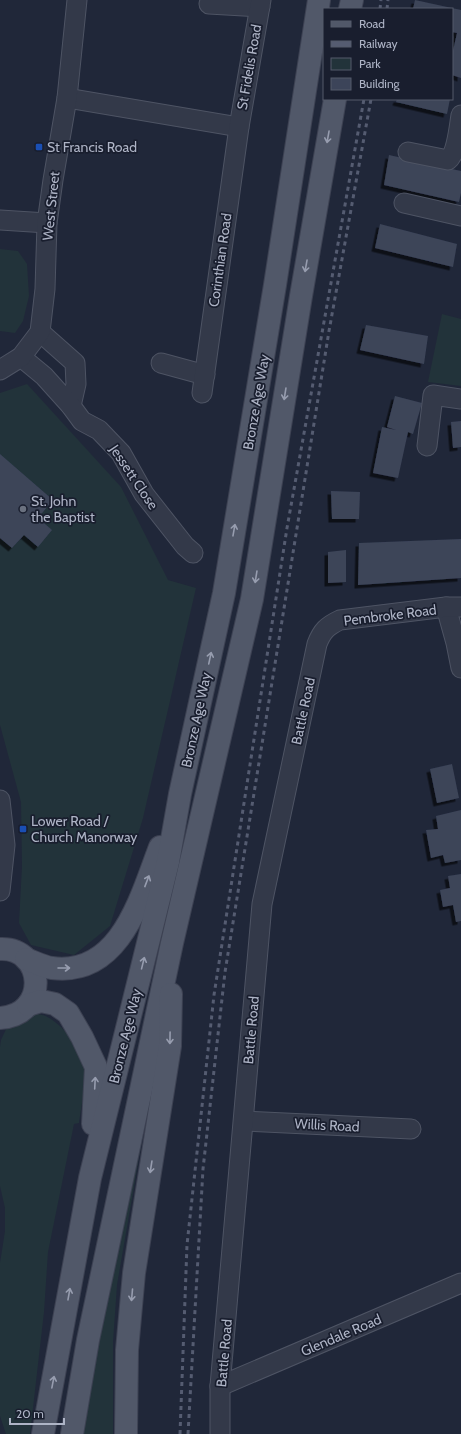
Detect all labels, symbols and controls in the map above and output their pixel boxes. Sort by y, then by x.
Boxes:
legend [323,8,453,100]
text: Road [359,16,385,31]
street label: St Fidelis Road [233,23,265,111]
text: Railway [359,36,397,51]
text: Park [359,56,381,71]
text: Building [359,76,401,91]
one-way arrow [324,131,332,144]
place label: St Francis Road [47,138,137,156]
marker: St Francis Road [34,142,44,152]
street label: West Street [38,170,64,242]
street label: Corinthian Road [205,212,235,308]
one-way arrow [302,259,310,272]
street label: Bronze Age Way [239,353,273,451]
one-way arrow [281,387,289,400]
street label: Jessett Close [105,440,162,513]
place label: St. John the Baptist [31,492,95,526]
marker: St. John the Baptist [18,504,28,514]
one-way arrow [230,524,238,537]
one-way arrow [251,571,259,584]
street label: Pembroke Road [342,600,438,630]
one-way arrow [206,652,214,665]
street label: Bronze Age Way [177,671,215,769]
street label: Battle Road [287,676,319,746]
place label: Lower Road / Church Manorway [31,812,137,846]
marker: Lower Road / Church Manorway [18,824,28,834]
one-way arrow [143,875,151,887]
one-way arrow [140,956,147,969]
one-way arrow [57,964,70,972]
street label: Bronze Age Way [105,987,145,1085]
street label: Battle Road [239,995,263,1065]
one-way arrow [166,1031,174,1044]
one-way arrow [92,1077,99,1090]
street label: Willis Road [294,1114,360,1136]
one-way arrow [147,1160,155,1173]
one-way arrow [65,1288,73,1301]
one-way arrow [128,1288,136,1301]
street label: Glendale Road [298,1310,384,1360]
street label: Battle Road [212,1318,236,1388]
one-way arrow [49,1376,57,1389]
scale bar [10,1400,64,1426]
text: 20 m [16,1406,44,1421]

